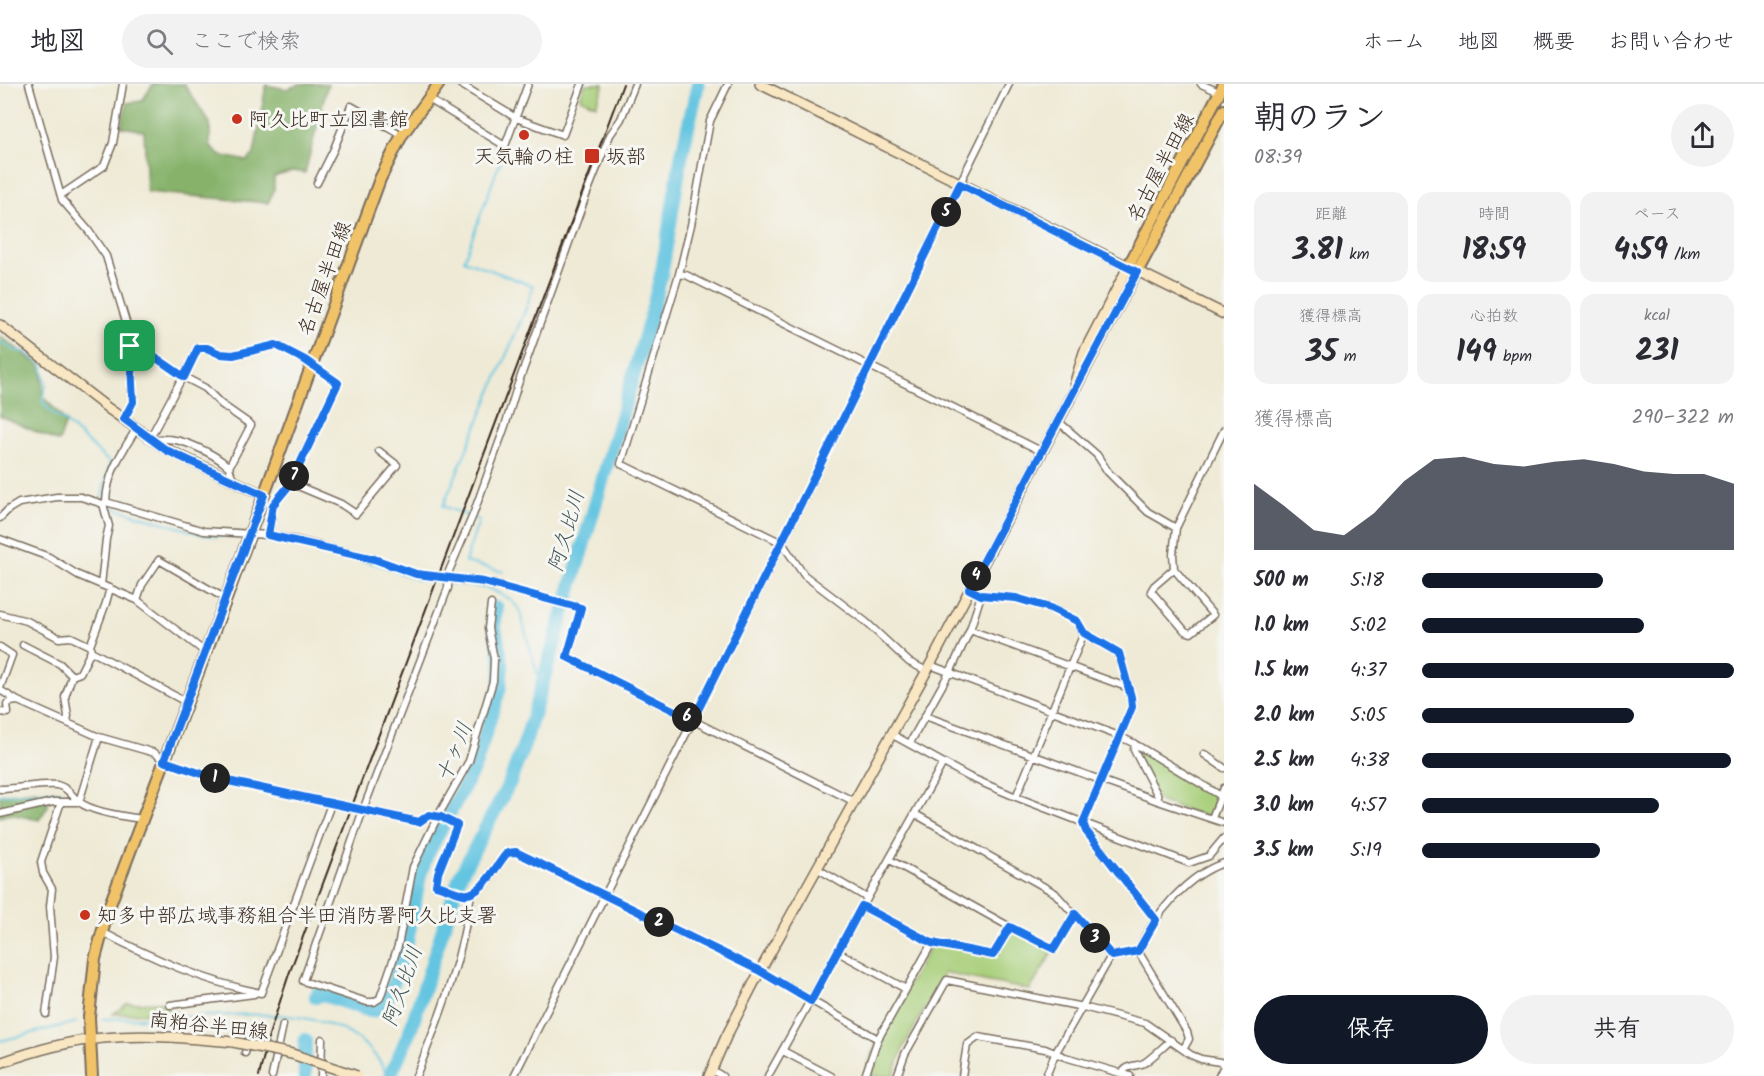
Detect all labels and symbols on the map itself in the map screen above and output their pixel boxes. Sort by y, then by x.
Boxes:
place label: 阿久比町立図書館 [249,105,409,137]
street label: 名古屋半田線 [1119,107,1204,228]
marker: 阿久比町立図書館 [230,112,244,126]
marker: 天気輪の柱 [517,128,531,142]
place label: 天気輪の柱 [474,142,574,174]
place label: 坂部 [606,142,646,174]
marker: 坂部 [583,147,601,165]
pin: 5 [931,197,961,227]
street label: 名古屋半田線 [290,217,361,341]
pin [104,320,155,371]
pin: 7 [279,461,309,491]
water label: 阿久比川 [540,486,595,576]
pin: 4 [961,561,991,591]
pin: 6 [672,702,702,732]
water label: 十ヶ川 [428,717,482,788]
pin: 1 [200,763,230,793]
place label: 知多中部広域事務組合半田消防署阿久比支署 [97,901,497,933]
pin: 2 [644,907,674,937]
marker: 知多中部広域事務組合半田消防署阿久比支署 [78,908,92,922]
pin: 3 [1080,923,1110,953]
water label: 阿久比川 [374,941,433,1032]
street label: 南粕谷半田線 [147,1005,270,1049]

